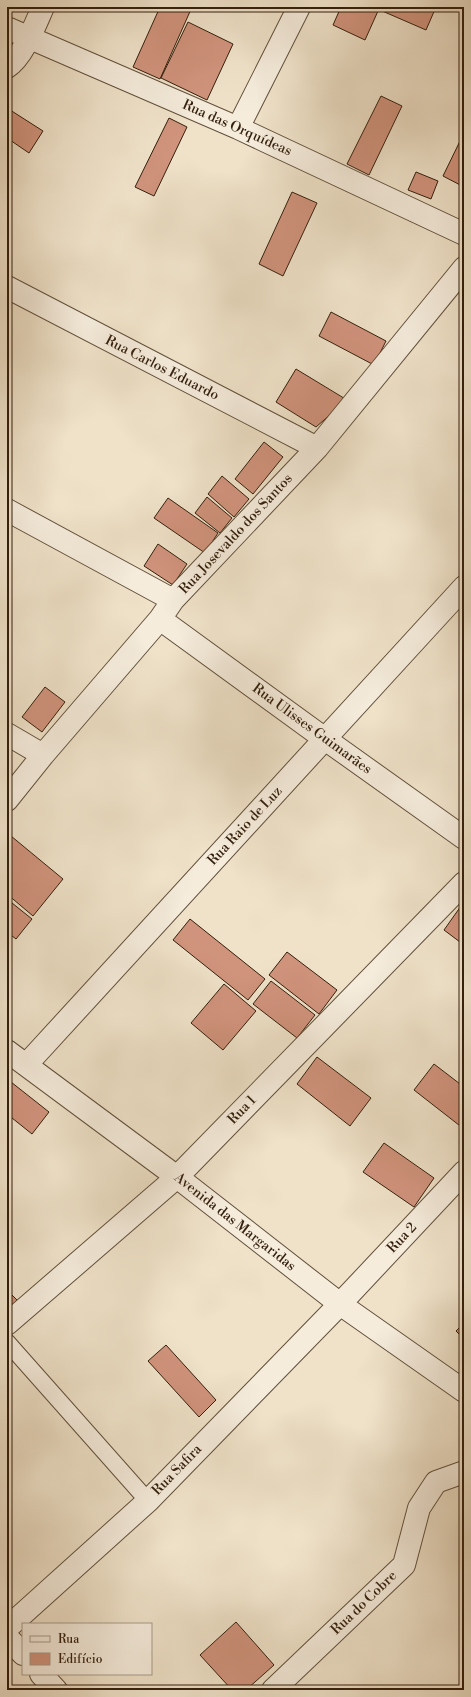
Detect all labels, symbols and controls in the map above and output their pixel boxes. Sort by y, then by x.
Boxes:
street label: Rua das Orquídeas [179,96,295,160]
street label: Rua Carlos Eduardo [102,331,222,405]
street label: Rua Josevaldo dos Santos [175,470,297,598]
street label: Rua Ulisses Guimarães [249,680,375,778]
street label: Rua Raio de Luz [204,782,287,869]
street label: Rua 1 [224,1092,260,1128]
street label: Avenida das Margaridas [170,1168,299,1275]
street label: Rua 2 [383,1219,421,1257]
street label: Rua Safira [148,1440,206,1499]
street label: Rua do Cobre [327,1567,401,1639]
legend [22,1623,152,1675]
text: Rua [58,1632,80,1647]
text: Edifício [58,1652,103,1667]

